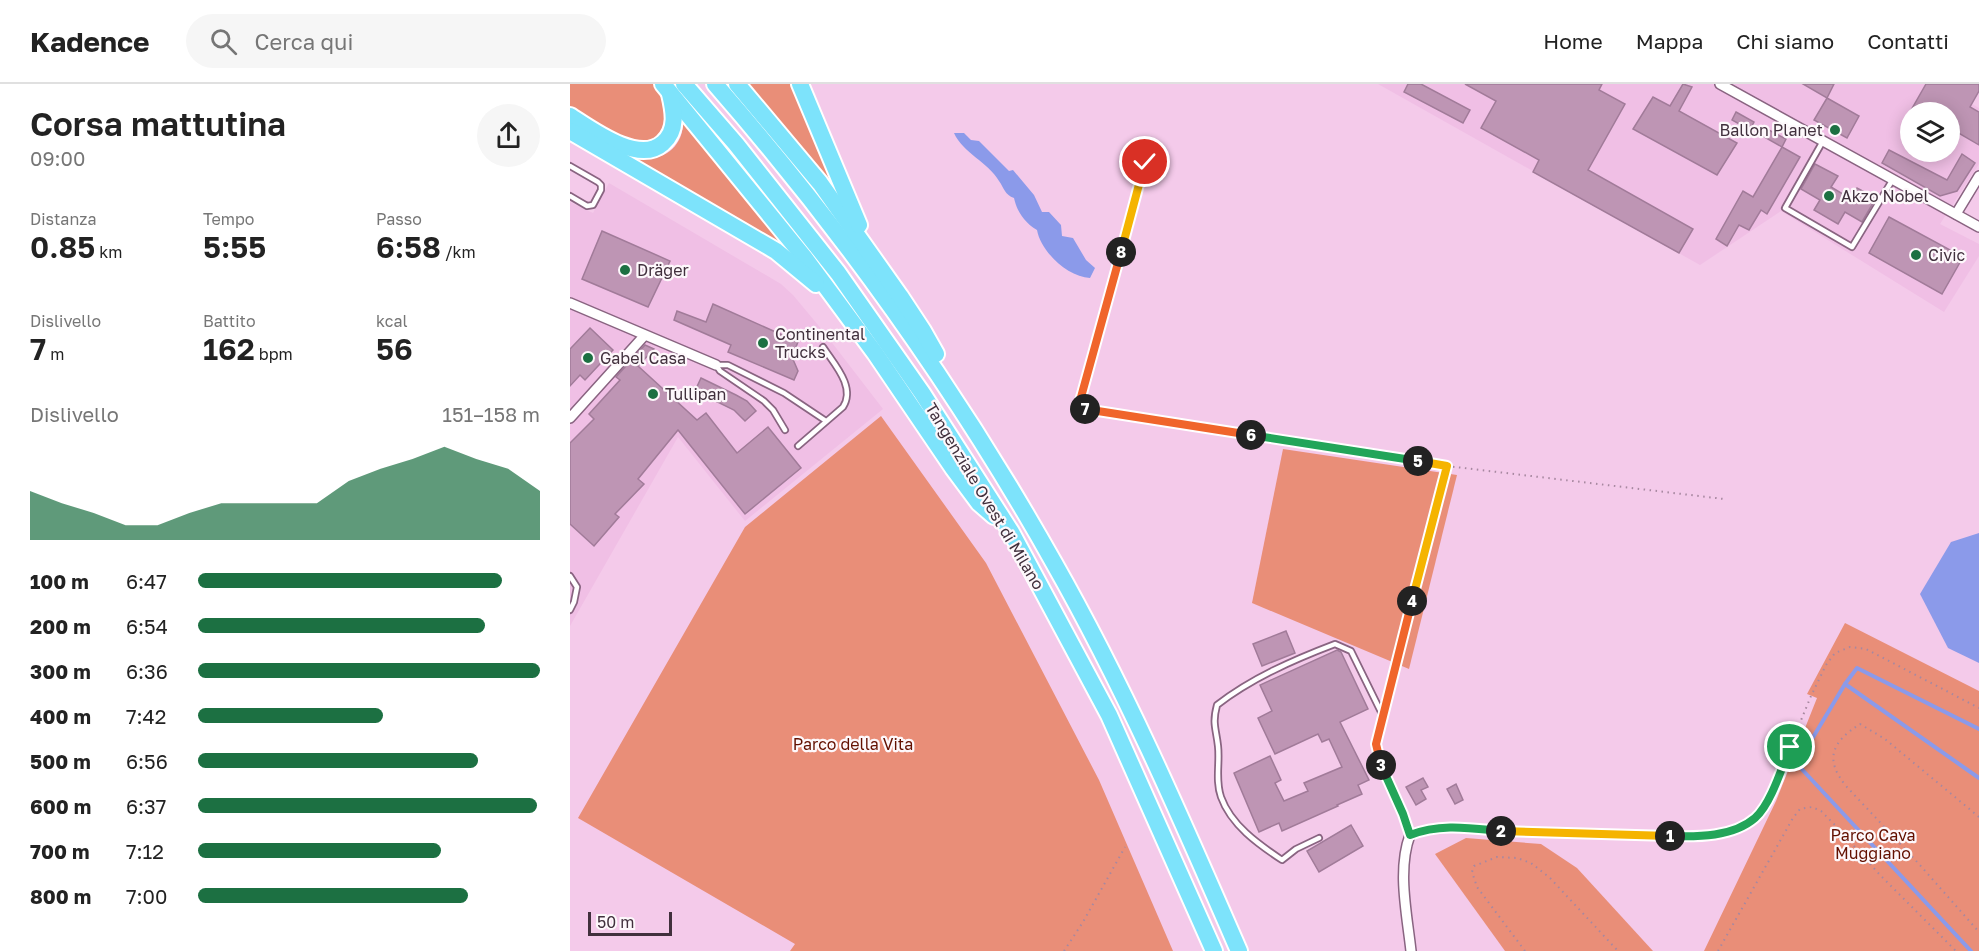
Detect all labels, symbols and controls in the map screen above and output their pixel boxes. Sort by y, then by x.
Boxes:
search box [186,14,606,68]
text: Kadence [30,25,150,58]
icon: search [207,25,240,58]
text: Cerca qui [255,28,353,55]
text: Home [1543,28,1603,54]
text: Mappa [1636,28,1703,54]
text: Chi siamo [1736,28,1834,54]
text: Contatti [1867,28,1949,54]
map controls [1900,102,1960,162]
button: layers [1900,102,1960,162]
text: Corsa mattutina [30,104,286,143]
button: share [477,104,540,167]
place label: Ballon Planet [1720,120,1823,140]
marker: Ballon Planet [1828,123,1842,137]
pin [1119,136,1170,187]
icon: check [1128,145,1161,178]
text: 09:00 [30,146,85,170]
place label: Akzo Nobel [1841,186,1929,206]
marker: Akzo Nobel [1822,189,1836,203]
text: Distanza [30,209,96,229]
text: Tempo [203,209,254,229]
text: Passo [376,209,422,229]
text: 0.85 [30,229,95,265]
text: 5:55 [203,229,266,265]
text: 6:58 [376,229,441,265]
pin: 8 [1106,237,1136,267]
text: km [95,242,123,262]
text: /km [441,242,476,262]
text: 8 [1116,242,1126,262]
place label: Civic [1928,245,1965,265]
marker: Civic [1909,248,1923,262]
place label: Dräger [637,260,689,280]
marker: Dräger [618,263,632,277]
text: Dislivello [30,311,101,331]
text: Battito [203,311,256,331]
text: kcal [376,311,408,331]
place label: Continental Trucks [775,324,865,362]
text: 7 [30,331,46,367]
text: 162 [203,331,255,367]
text: 56 [376,331,413,367]
marker: Continental Trucks [756,336,770,350]
text: m [46,344,64,364]
text: bpm [255,344,293,364]
place label: Gabel Casa [600,348,686,368]
marker: Gabel Casa [581,351,595,365]
place label: Tullipan [665,384,726,404]
marker: Tullipan [646,387,660,401]
pin: 7 [1070,394,1100,424]
street label: Tangenziale Ovest di Milano [921,399,1049,593]
text: 7 [1081,399,1089,419]
text: Dislivello [30,402,119,426]
text: 151–158 m [442,402,540,426]
pin: 6 [1236,420,1266,450]
text: 6 [1246,425,1256,445]
pin: 5 [1403,446,1433,476]
text: 5 [1413,451,1423,471]
text: 100 m [30,569,89,593]
text: 6:47 [126,569,167,593]
pin: 4 [1397,586,1427,616]
text: 4 [1407,591,1417,611]
text: 200 m [30,614,91,638]
text: 6:54 [126,614,168,638]
text: 300 m [30,659,91,683]
text: 6:36 [126,659,168,683]
text: 400 m [30,704,91,728]
text: 7:42 [126,704,166,728]
pin [1764,721,1815,772]
icon: arrive [1773,730,1806,763]
park label: Parco della Vita [793,734,913,754]
text: 500 m [30,749,91,773]
text: 6:56 [126,749,168,773]
pin: 3 [1366,750,1396,780]
text: 3 [1376,755,1386,775]
text: 600 m [30,794,91,818]
text: 6:37 [126,794,166,818]
pin: 2 [1486,816,1516,846]
text: 2 [1496,821,1506,841]
pin: 1 [1655,821,1685,851]
park label: Parco Cava Muggiano [1831,825,1915,863]
text: 1 [1666,826,1674,846]
text: 700 m [30,839,89,863]
text: 7:12 [126,839,164,863]
text: 800 m [30,884,91,908]
text: 7:00 [126,884,167,908]
scale bar [588,909,672,936]
text: 50 m [597,912,634,932]

